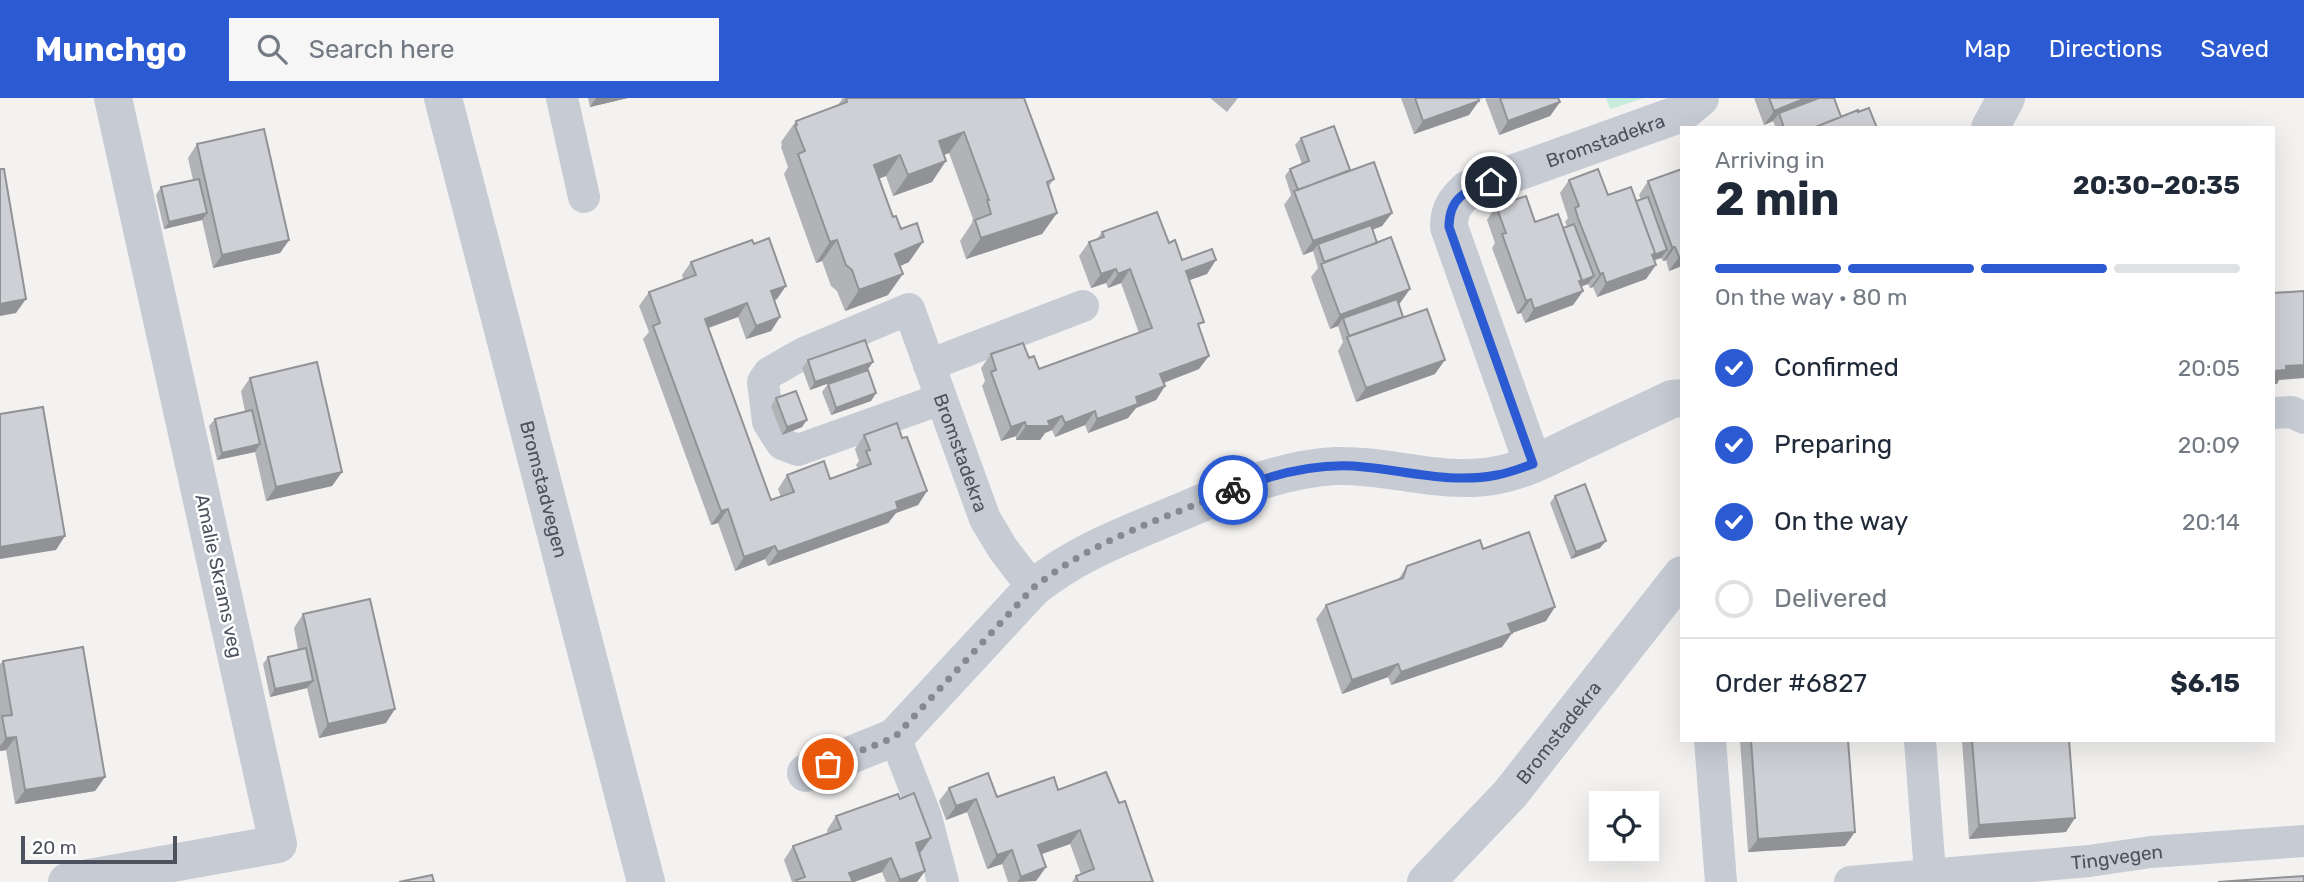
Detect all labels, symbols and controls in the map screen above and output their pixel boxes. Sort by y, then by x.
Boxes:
search box [229,18,719,81]
text: Munchgo [35,30,187,69]
icon: search [253,30,291,68]
text: Search here [309,34,455,65]
text: Map [1964,35,2011,63]
text: Directions [2049,35,2162,63]
text: Saved [2200,35,2269,63]
street label: Bromstadekra [1543,109,1668,172]
text: Arriving in [1715,146,1825,174]
pin [1461,152,1521,212]
icon: home [1472,163,1510,201]
text: 20:30–20:35 [2073,170,2240,201]
text: 2 min [1715,172,1840,227]
text: On the way · 80 m [1715,283,1907,311]
icon: check [1715,349,1753,387]
text: Confirmed [1774,352,1899,383]
text: 20:05 [2178,354,2240,382]
street label: Bromstadekra [929,390,993,515]
street label: Bromstadvegen [515,418,573,560]
icon: check [1715,426,1753,464]
text: Preparing [1774,429,1892,460]
text: 20:09 [2178,431,2240,459]
courier [1198,455,1268,525]
icon: bike [1214,471,1252,509]
street label: Amalie Skrams veg [190,492,248,660]
icon: check [1715,503,1753,541]
text: On the way [1774,506,1908,537]
text: 20:14 [2182,508,2240,536]
text: Delivered [1774,583,1887,614]
text: Order #6827 [1715,668,1867,699]
text: $6.15 [2170,668,2240,699]
street label: Bromstadekra [1511,676,1606,788]
pin [798,734,858,794]
icon: bag [809,745,847,783]
map controls [1589,791,1659,861]
button: locate [1589,791,1659,861]
scale bar [21,833,177,865]
text: 20 m [32,836,77,859]
street label: Tingvegen [2070,840,2164,874]

